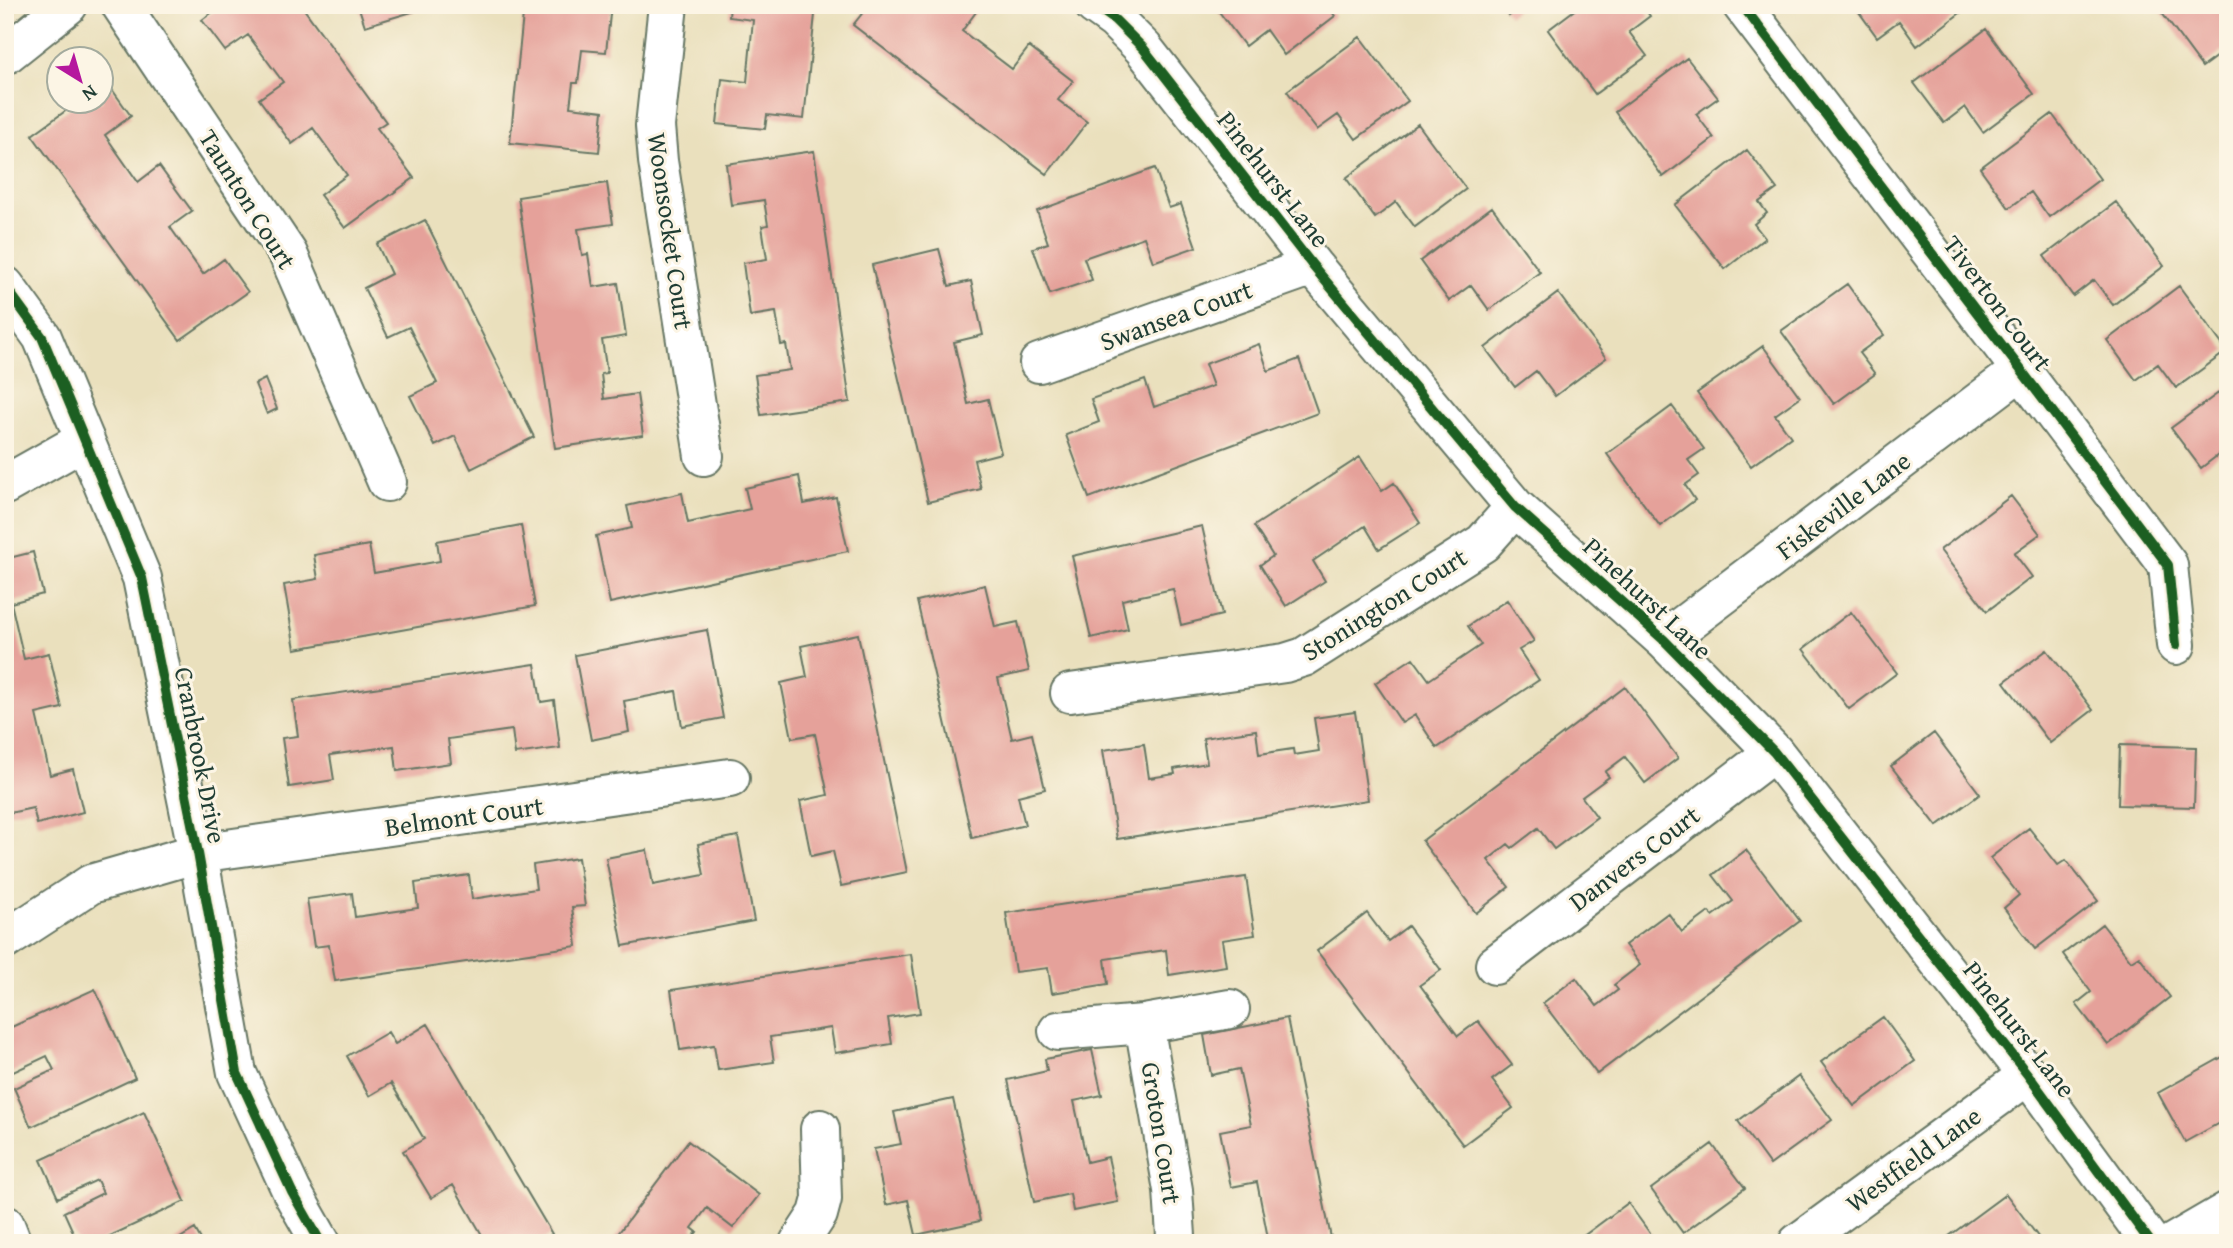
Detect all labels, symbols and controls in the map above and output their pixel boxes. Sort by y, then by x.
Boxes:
north arrow [46,46,116,116]
text: N [76,79,104,109]
street label: Pinehurst Lane [1208,102,1340,256]
street label: Taunton Court [189,121,307,277]
street label: Woonsocket Court [638,130,704,332]
street label: Tiverton Court [1934,227,2062,379]
street label: Swansea Court [1094,269,1258,361]
street label: Fiskeville Lane [1767,441,1919,569]
street label: Pinehurst Lane [1575,528,1721,668]
street label: Stonington Court [1294,537,1474,671]
street label: Cranbrook Drive [165,663,237,847]
street label: Belmont Court [382,786,546,846]
street label: Danvers Court [1560,796,1708,920]
street label: Pinehurst Lane [1954,952,2086,1106]
street label: Groton Court [1132,1059,1192,1207]
street label: Westfield Lane [1837,1096,1989,1222]

